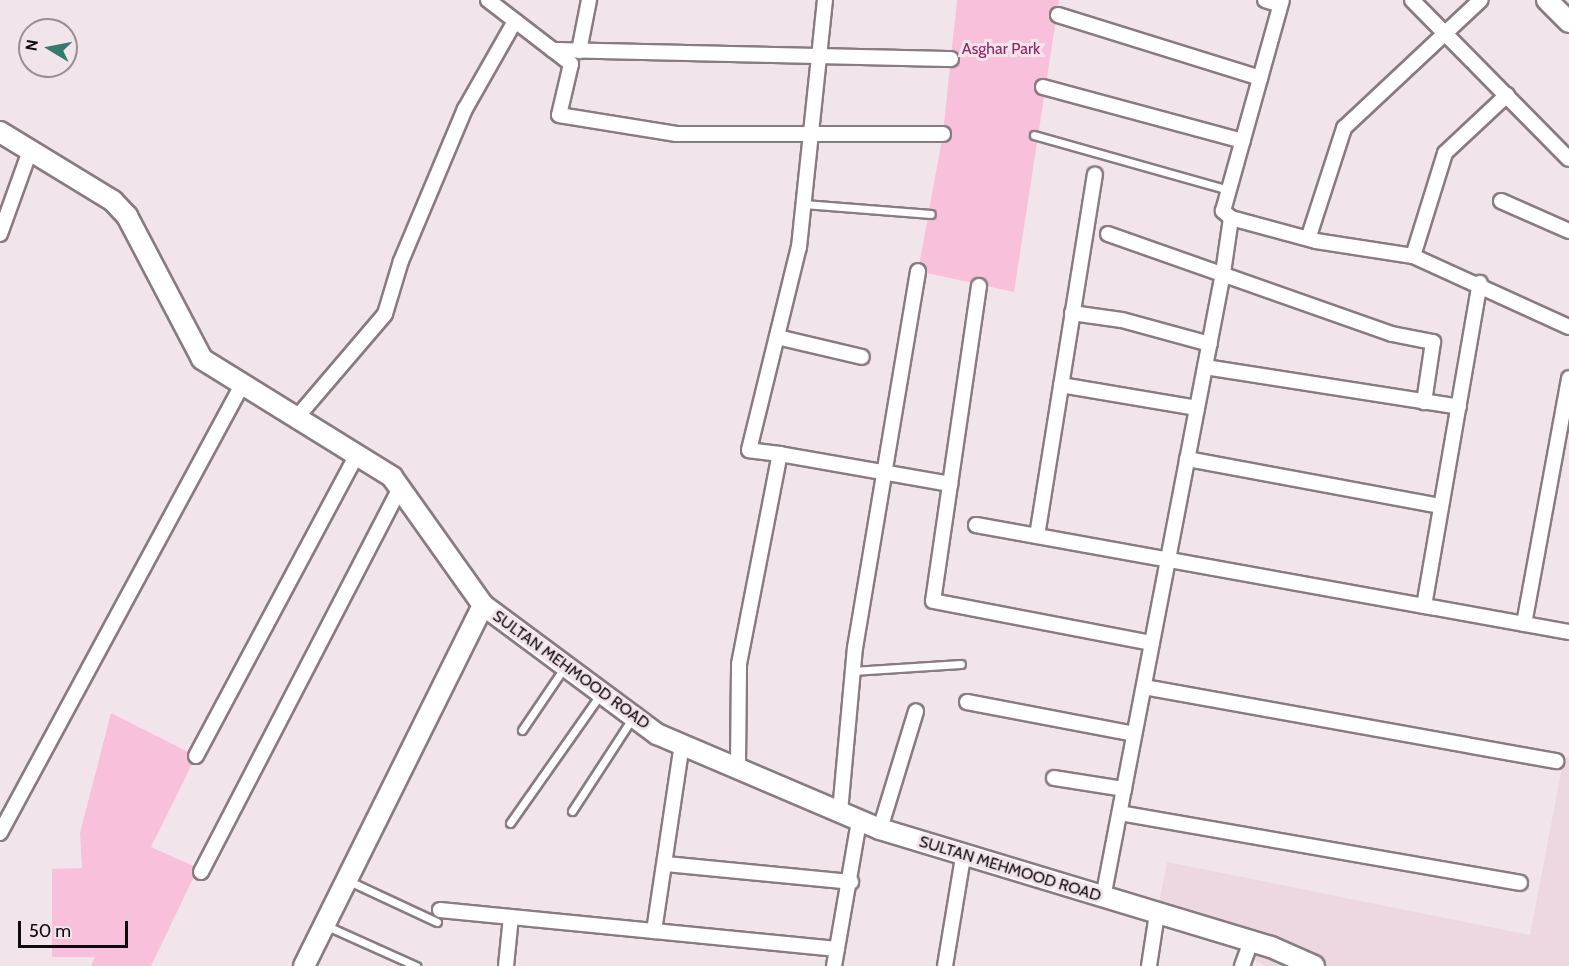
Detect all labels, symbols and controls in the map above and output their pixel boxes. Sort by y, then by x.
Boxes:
north arrow [18,18,78,78]
text: N [21,38,42,52]
park label: Asghar Park [962,39,1040,59]
street label: SULTAN MEHMOOD ROAD [489,607,653,733]
street label: SULTAN MEHMOOD ROAD [917,832,1103,906]
scale bar [21,909,130,947]
text: 50 m [29,920,71,942]

